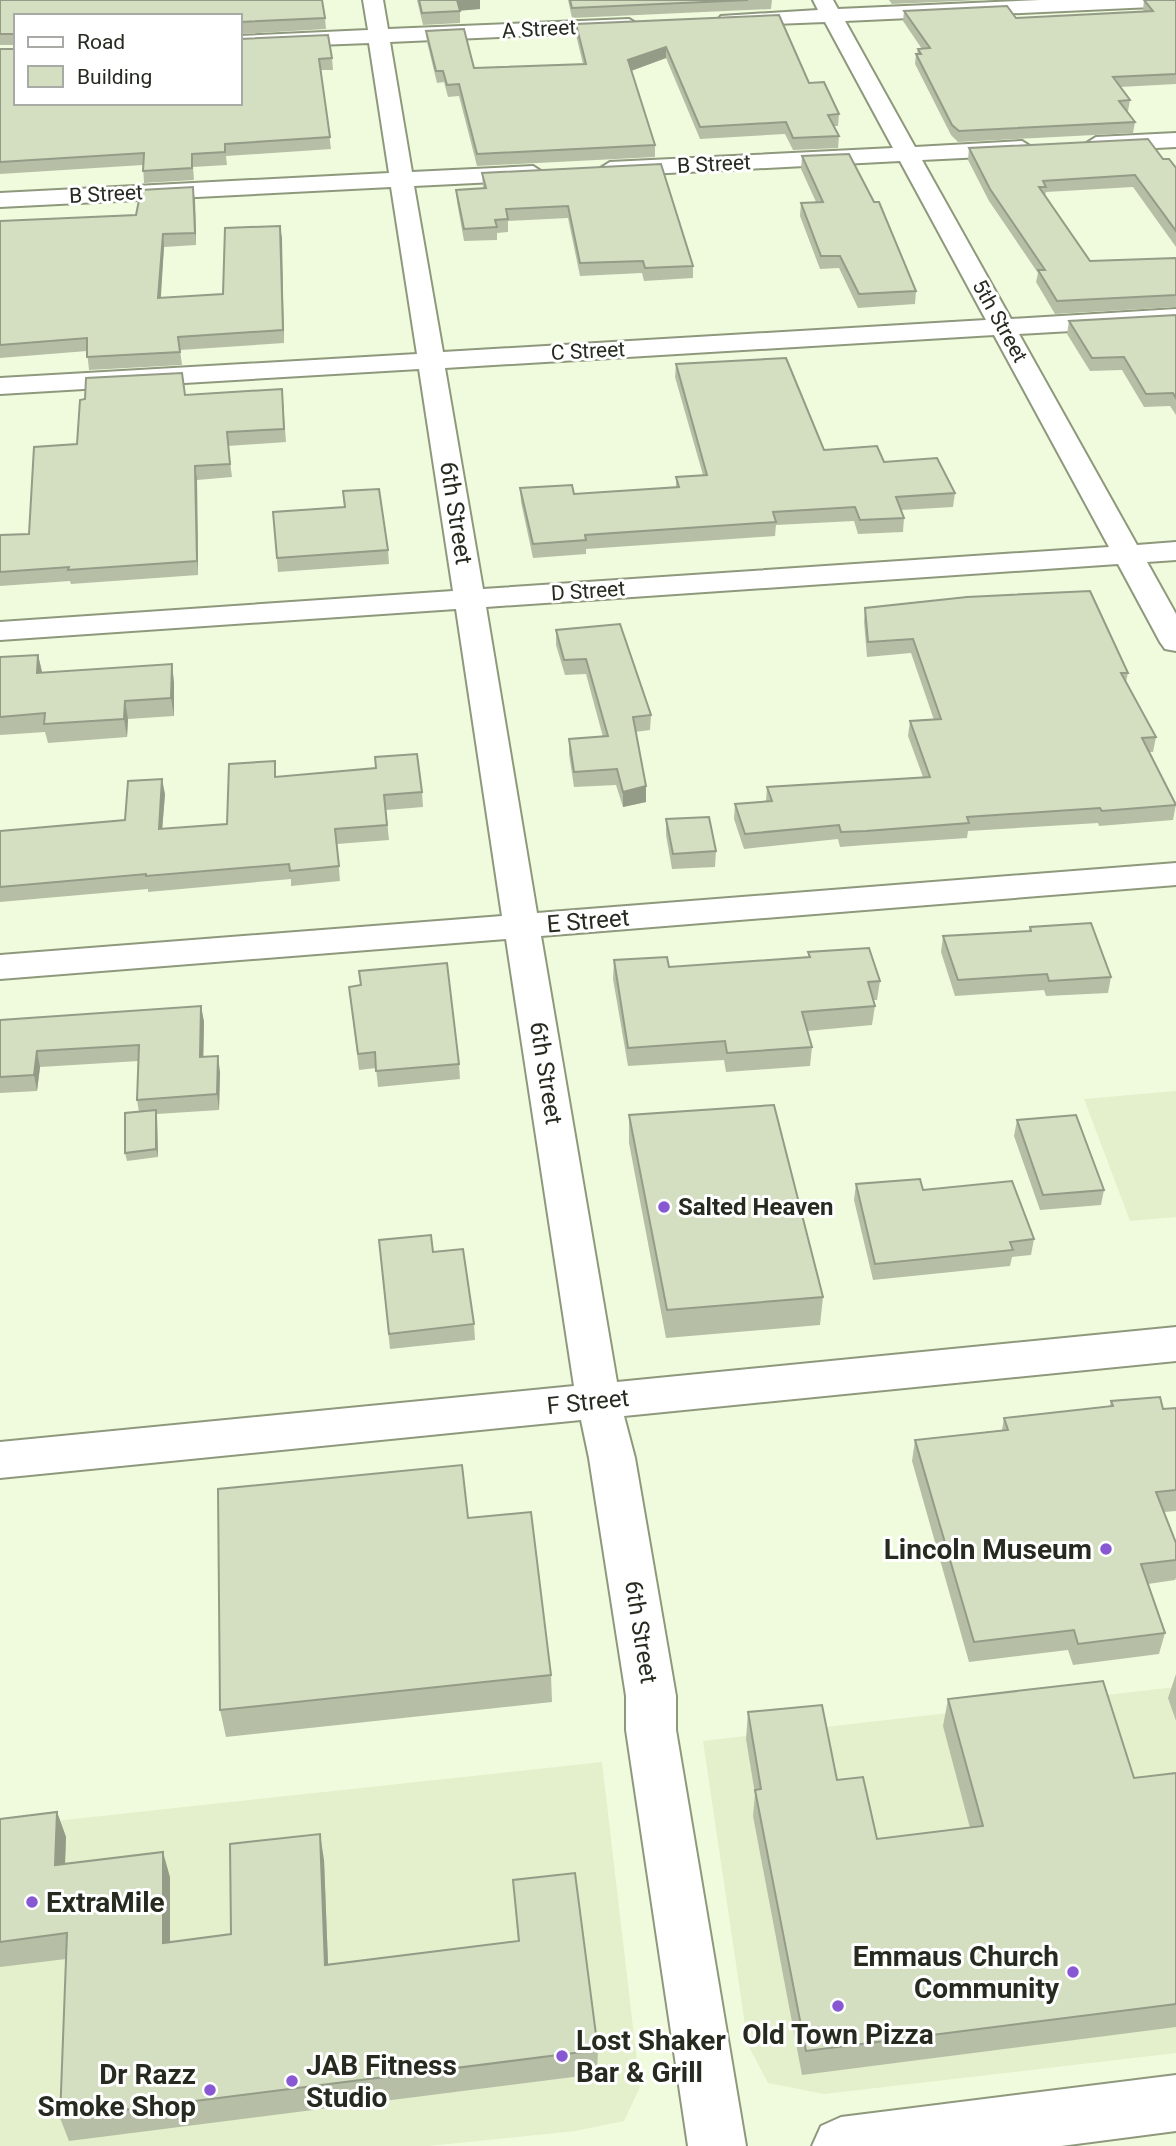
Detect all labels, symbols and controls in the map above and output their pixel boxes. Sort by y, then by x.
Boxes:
legend [14,14,242,105]
street label: A Street [501,15,577,43]
text: Road [77,30,125,54]
text: Building [77,65,152,89]
street label: B Street [677,150,752,178]
street label: B Street [69,180,144,208]
street label: 5th Street [967,275,1033,367]
street label: C Street [550,337,626,365]
street label: 6th Street [434,460,478,567]
street label: D Street [550,576,626,606]
street label: E Street [545,903,631,939]
street label: 6th Street [524,1020,568,1127]
place label: Salted Heaven [678,1193,834,1221]
marker: Salted Heaven [656,1199,672,1215]
street label: F Street [545,1384,631,1420]
place label: Lincoln Museum [884,1533,1092,1566]
marker: Lincoln Museum [1098,1541,1114,1557]
street label: 6th Street [619,1579,663,1686]
place label: ExtraMile [46,1886,165,1919]
marker: ExtraMile [24,1894,40,1910]
place label: Emmaus Church Community [853,1940,1060,2005]
marker: Emmaus Church Community [1065,1964,1081,1980]
marker: Old Town Pizza [830,1998,846,2014]
place label: Old Town Pizza [742,2018,934,2051]
place label: Lost Shaker Bar & Grill [576,2024,726,2089]
marker: Lost Shaker Bar & Grill [554,2048,570,2064]
place label: JAB Fitness Studio [306,2049,457,2114]
place label: Dr Razz Smoke Shop [37,2058,196,2123]
marker: JAB Fitness Studio [284,2073,300,2089]
marker: Dr Razz Smoke Shop [202,2082,218,2098]

